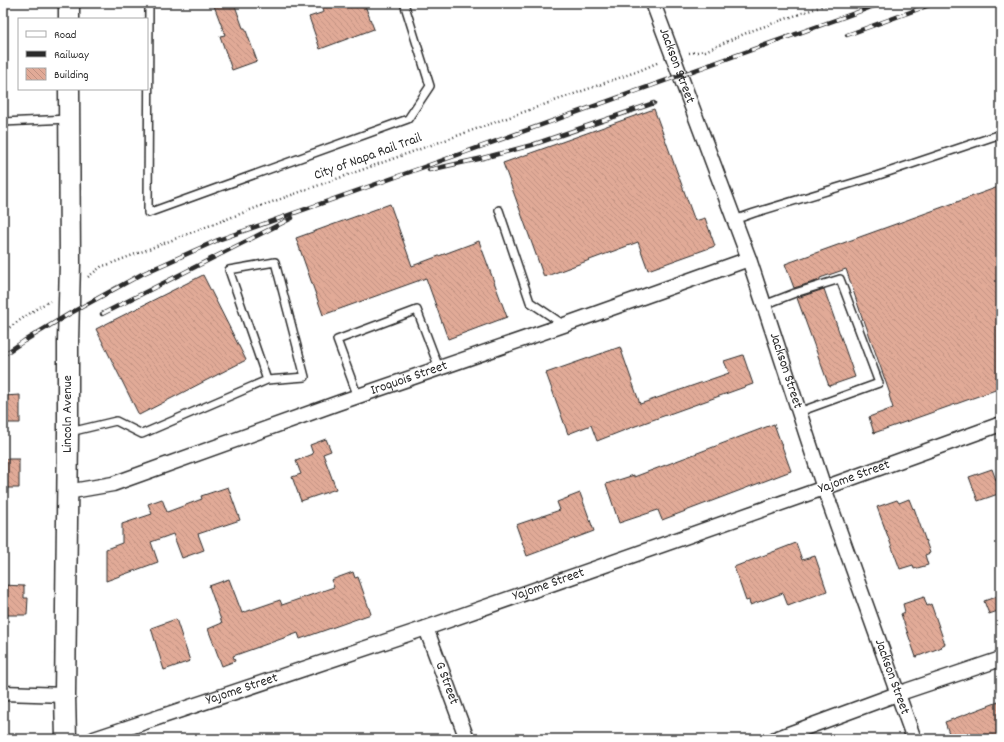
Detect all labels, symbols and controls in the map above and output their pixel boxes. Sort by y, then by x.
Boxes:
legend [18,18,148,90]
street label: Jackson Street [653,25,700,106]
text: Road [54,27,76,44]
text: Railway [54,47,90,64]
text: Building [54,67,89,84]
street label: City of Napa Rail Trail [311,128,425,186]
street label: Jackson Street [764,330,807,411]
street label: Iroquois Street [368,356,450,401]
street label: Lincoln Avenue [58,375,78,453]
street label: Yajome Street [816,455,893,499]
street label: Yajome Street [510,563,587,607]
street label: Jackson Street [869,636,914,717]
street label: G Street [429,659,464,708]
street label: Yajome Street [203,668,281,711]

